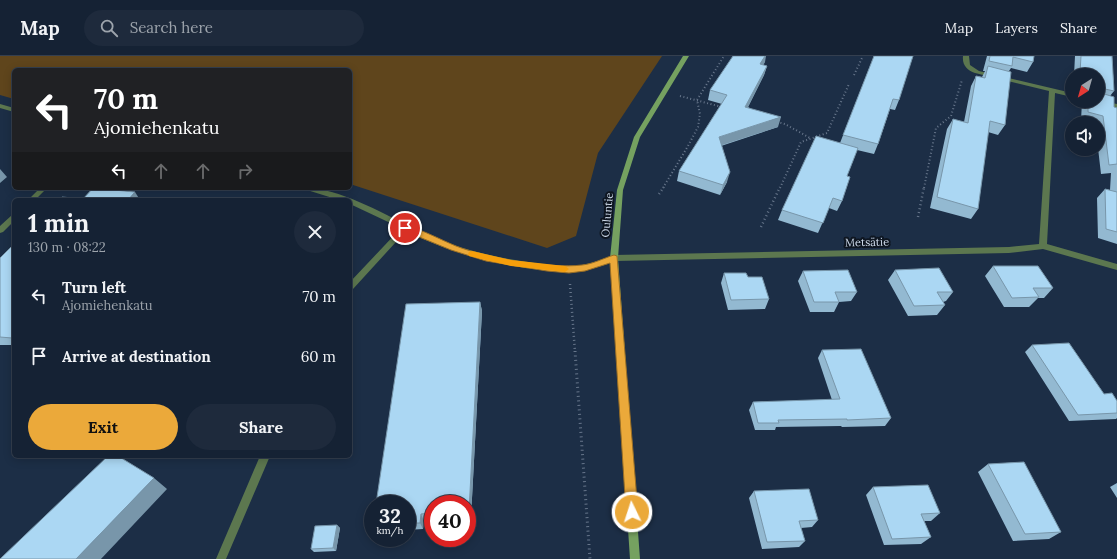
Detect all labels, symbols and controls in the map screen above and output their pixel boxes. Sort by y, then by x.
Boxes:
search box [84,10,364,46]
text: Map [20,16,60,40]
icon: search [98,17,120,39]
text: Search here [130,18,213,37]
text: Map [945,19,973,37]
text: Layers [995,19,1038,37]
text: Share [1060,19,1097,37]
north arrow [1065,68,1105,108]
map controls [1065,68,1105,156]
text: 70 m [94,81,158,117]
icon: left [28,84,80,136]
text: Ajomiehenkatu [94,116,219,139]
button: sound [1065,116,1105,156]
icon: left [108,160,130,182]
icon: ahead [150,160,172,182]
icon: ahead [192,160,214,182]
icon: right [234,160,256,182]
street label: Ouluntie [598,192,616,238]
text: 1 min [28,208,89,239]
button: close [294,211,336,253]
pin [388,211,422,245]
icon: arrive [394,217,416,239]
street label: Metsätie [845,235,889,249]
text: 130 m · 08:22 [28,239,106,256]
text: Turn left [62,278,126,297]
icon: left [28,285,50,307]
text: 70 m [302,287,336,306]
text: Ajomiehenkatu [62,297,153,314]
icon: arrive [28,345,50,367]
text: Arrive at destination [62,347,211,366]
text: 60 m [301,347,336,366]
button: Exit [28,404,178,450]
button: Share [186,404,336,450]
position arrow [611,491,653,533]
speed limit sign: 40 [424,495,476,547]
text: 32 [379,503,401,528]
text: km/h [376,524,404,537]

